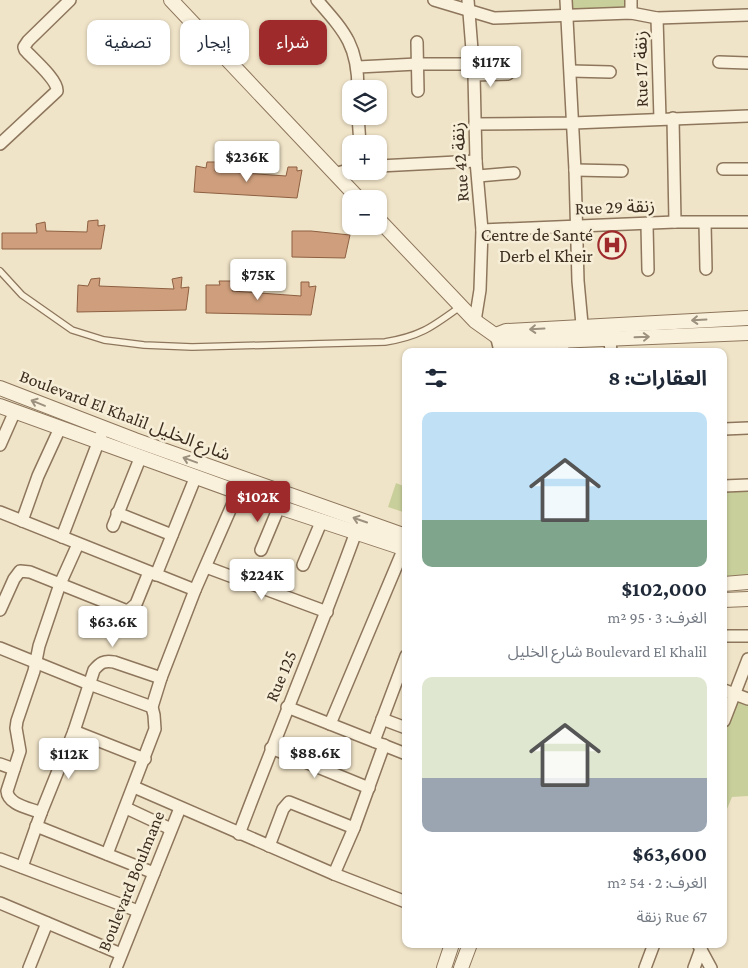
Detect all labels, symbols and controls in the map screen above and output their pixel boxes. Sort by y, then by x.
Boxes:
chip: تصفية [87,20,170,65]
chip: إيجار [180,20,249,65]
chip: شراء [259,20,327,65]
street label: Rue 17 زنقة [630,30,653,108]
pin: $117K [456,46,526,88]
text: $117K [472,53,510,70]
map controls [342,80,387,235]
button: layers [342,80,387,125]
street label: Rue 42 زنقة [447,121,474,203]
button: + [342,135,387,180]
pin: $236K [212,140,282,183]
text: $236K [226,148,268,165]
button: − [342,190,387,235]
street label: Rue 29 زنقة [575,196,655,219]
place label: Centre de Santé Derb el Kheir [481,225,594,266]
hospital icon: Centre de Santé Derb el Kheir [597,230,627,260]
pin: $75K [228,258,288,301]
text: $75K [241,266,275,283]
one-way arrow [692,316,708,325]
one-way arrow [529,325,545,334]
one-way arrow [634,333,650,342]
icon: filters [422,364,450,392]
street label: Boulevard El Khalil شارع الخليل [15,365,233,468]
text: العقارات: 8 [608,366,707,390]
one-way arrow [31,397,46,406]
icon: home [520,445,610,535]
one-way arrow [183,455,199,464]
pin: $102K [223,480,293,523]
text: $102K [237,488,279,505]
one-way arrow [352,515,368,525]
pin: $224K [227,558,297,601]
text: $224K [241,566,283,583]
text: $102,000 [621,577,707,601]
pin: $63.6K [72,606,154,648]
text: الغرف: 3 · 95 m² [607,609,707,626]
text: $63.6K [89,613,137,630]
text: Boulevard El Khalil شارع الخليل [508,643,707,660]
street label: Rue 125 [261,647,301,705]
icon: home [520,710,610,800]
pin: $88.6K [274,736,356,779]
pin: $112K [34,738,104,780]
text: $88.6K [290,744,340,761]
text: $112K [50,745,88,762]
street label: Boulevard Boulmane [94,808,168,954]
text: $63,600 [633,842,707,866]
text: الغرف: 2 · 54 m² [607,874,707,891]
text: Rue 67 زنقة [637,908,707,925]

